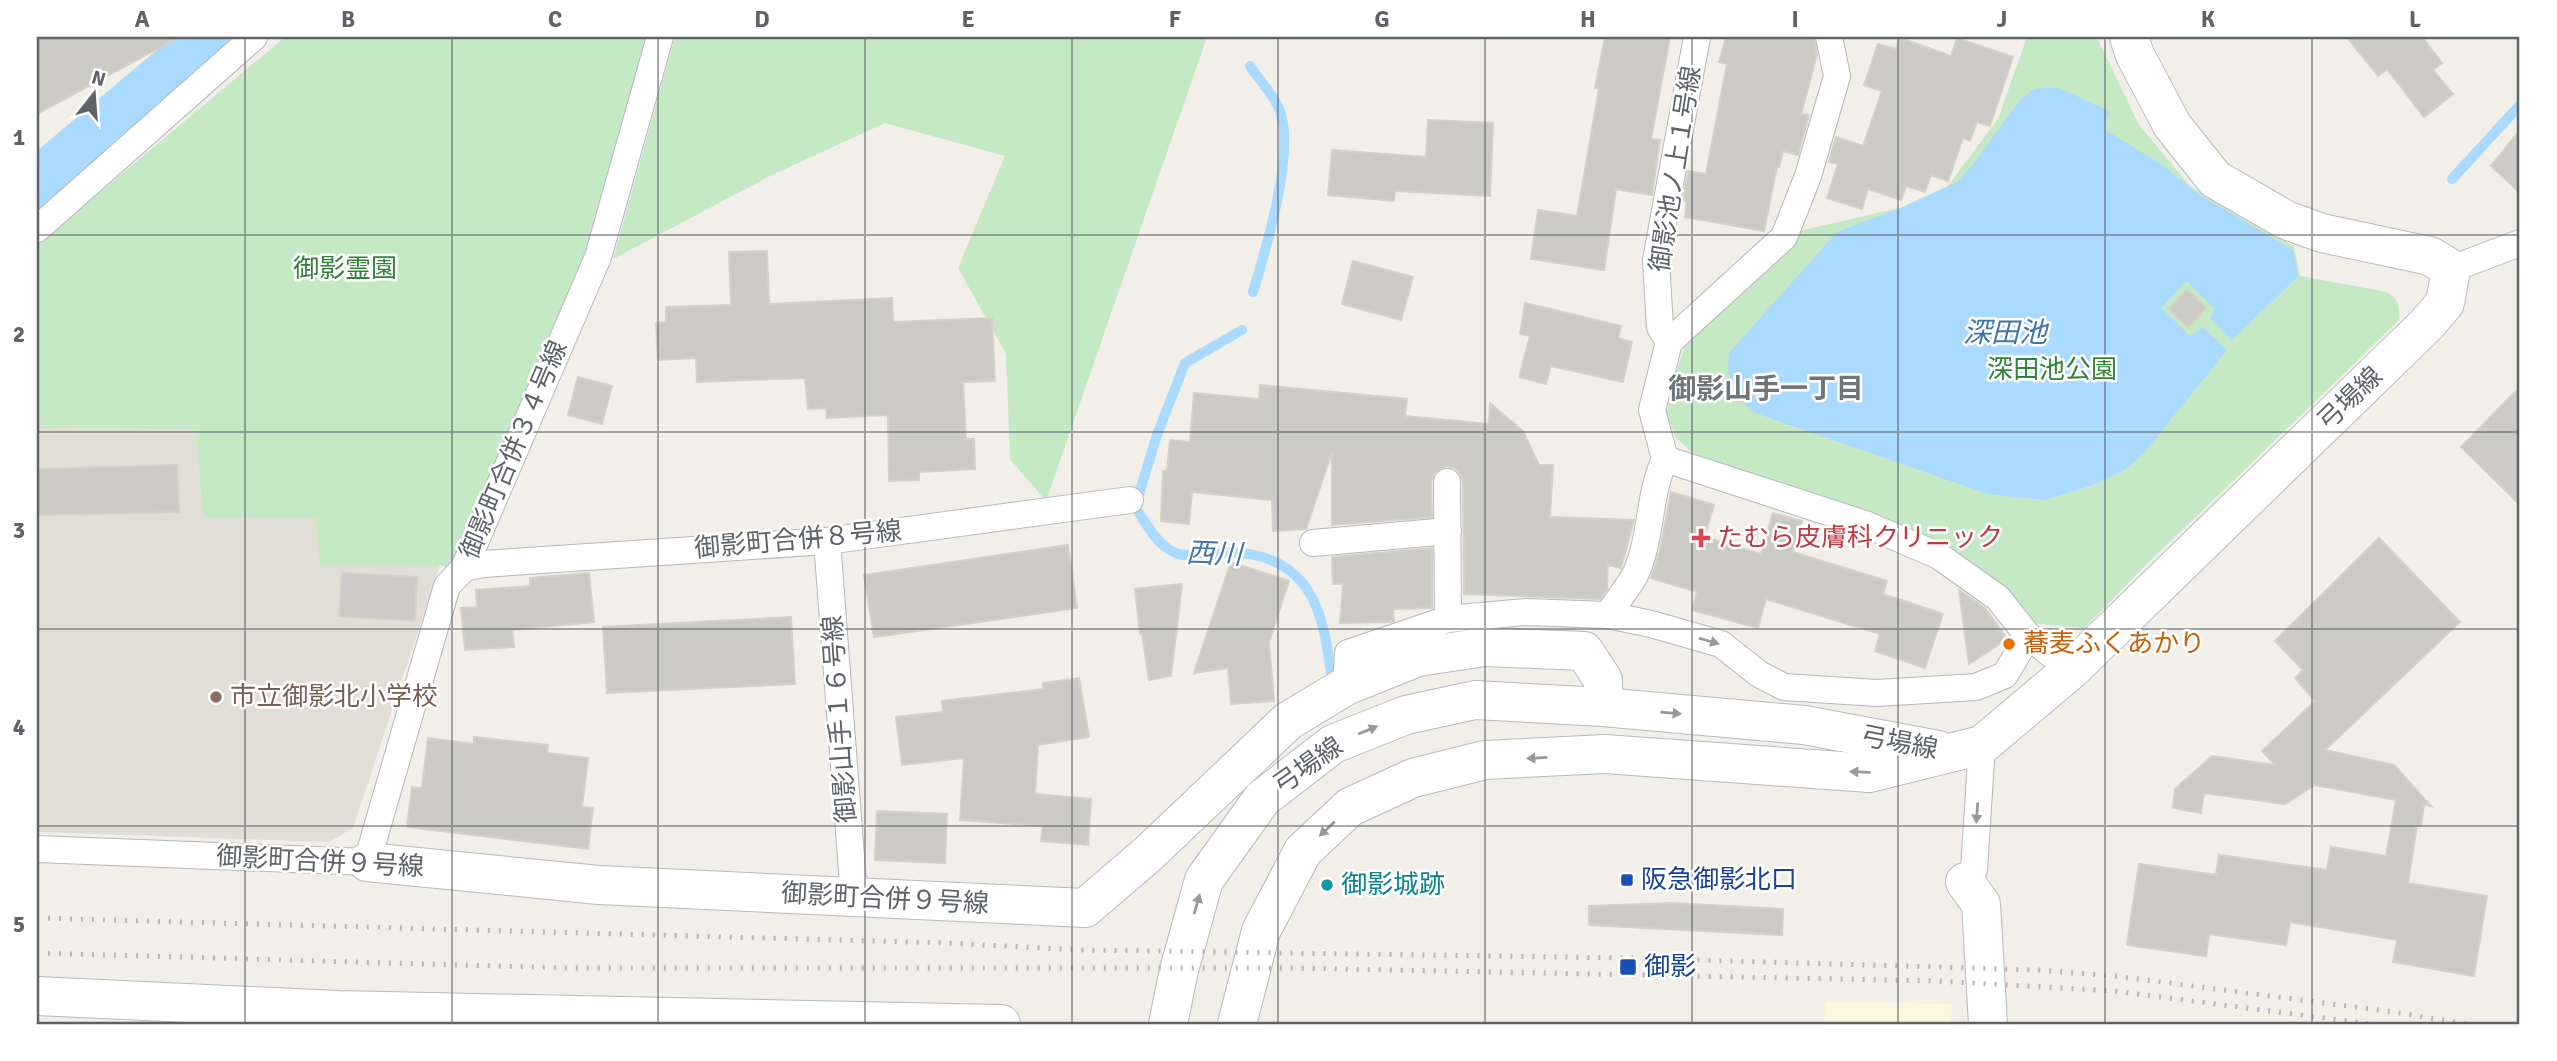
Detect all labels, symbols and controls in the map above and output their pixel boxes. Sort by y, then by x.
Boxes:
text: A [135,5,150,34]
text: B [341,5,355,34]
text: C [548,5,562,34]
text: D [754,5,770,34]
text: E [961,5,975,34]
text: F [1169,5,1181,34]
text: G [1374,5,1390,34]
text: H [1580,5,1596,34]
text: I [1791,5,1799,34]
text: J [1997,5,2007,34]
text: K [2201,5,2216,34]
text: L [2409,5,2421,34]
north arrow [60,60,130,130]
street label: 御影池ノ上１号線 [1644,64,1708,274]
text: N [89,65,109,92]
text: 1 [13,123,25,152]
park label: 御影霊園 [293,253,397,285]
water label: 深田池 [1963,316,2050,350]
text: 2 [13,320,25,349]
street label: 御影町合併３４号線 [454,336,574,564]
park label: 深田池公園 [1987,354,2117,386]
street label: 弓場線 [2311,360,2389,438]
district label: 御影山手一丁目 [1668,372,1864,406]
street label: 御影町合併８号線 [693,515,903,565]
text: 3 [13,516,25,545]
place label: たむら皮膚科クリニック [1717,522,2003,554]
marker: たむら皮膚科クリニック [1691,528,1711,548]
water label: 西川 [1185,536,1246,572]
street label: 御影山手１６号線 [817,614,863,824]
place label: 蕎麦ふくあかり [2023,628,2205,660]
one-way arrow [1699,636,1720,646]
marker: 蕎麦ふくあかり [2001,636,2017,652]
place label: 市立御影北小学校 [230,681,438,713]
marker: 市立御影北小学校 [208,689,224,705]
one-way arrow [1661,708,1683,719]
text: 4 [13,713,25,742]
street label: 弓場線 [1858,720,1940,766]
one-way arrow [1358,724,1378,736]
street label: 弓場線 [1267,731,1349,801]
one-way arrow [1526,752,1548,763]
one-way arrow [1849,766,1871,778]
one-way arrow [1972,802,1983,824]
one-way arrow [1318,821,1336,837]
street label: 御影町合併９号線 [215,841,425,883]
place label: 阪急御影北口 [1641,864,1797,896]
place label: 御影城跡 [1341,869,1445,901]
marker: 阪急御影北口 [1619,872,1635,888]
marker: 御影城跡 [1319,877,1335,893]
street label: 御影町合併９号線 [780,878,990,920]
one-way arrow [1192,893,1203,915]
text: 5 [13,910,25,939]
place label: 御影 [1644,951,1696,983]
marker: 御影 [1618,957,1638,977]

